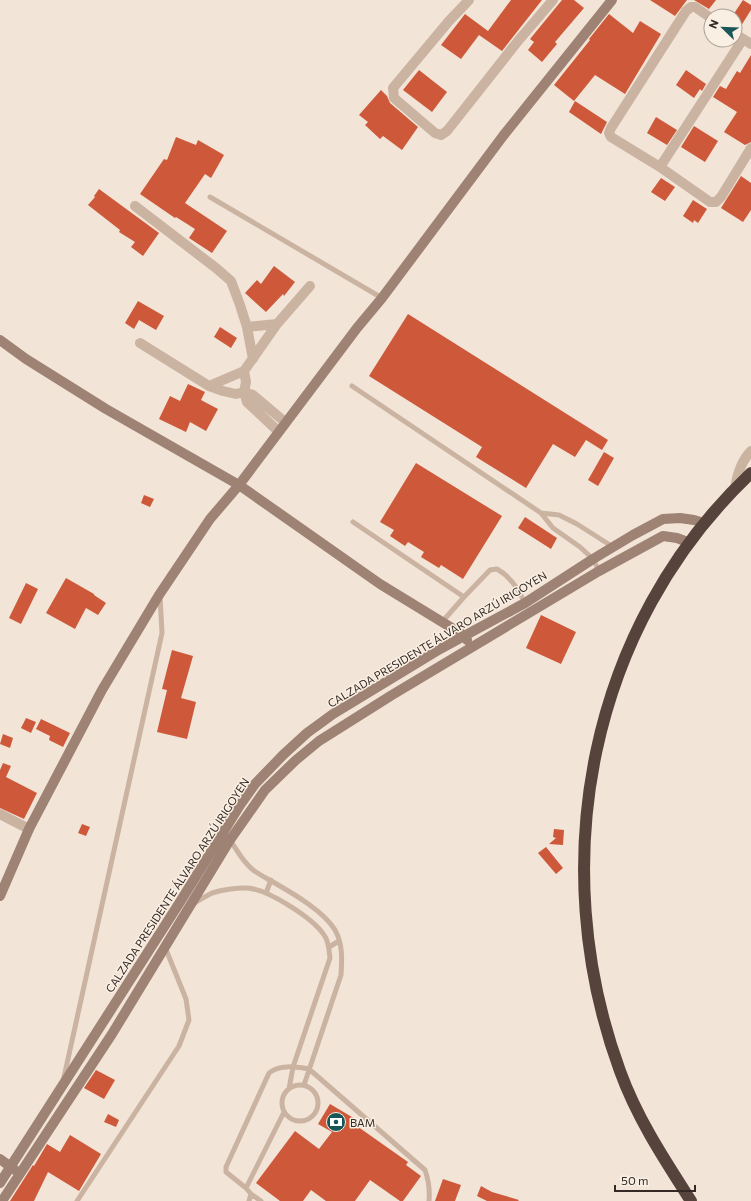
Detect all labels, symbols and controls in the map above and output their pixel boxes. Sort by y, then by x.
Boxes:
north arrow [703,8,743,48]
text: N [706,18,721,30]
street label: CALZADA PRESIDENTE ÁLVARO ARZÚ IRIGOYEN [325,567,549,710]
street label: CALZADA PRESIDENTE ÁLVARO ARZÚ IRIGOYEN [102,775,251,995]
bank icon: BAM [325,1111,347,1133]
place label: BAM [350,1116,375,1129]
scale bar [615,1167,695,1193]
text: 50 m [621,1173,649,1187]

